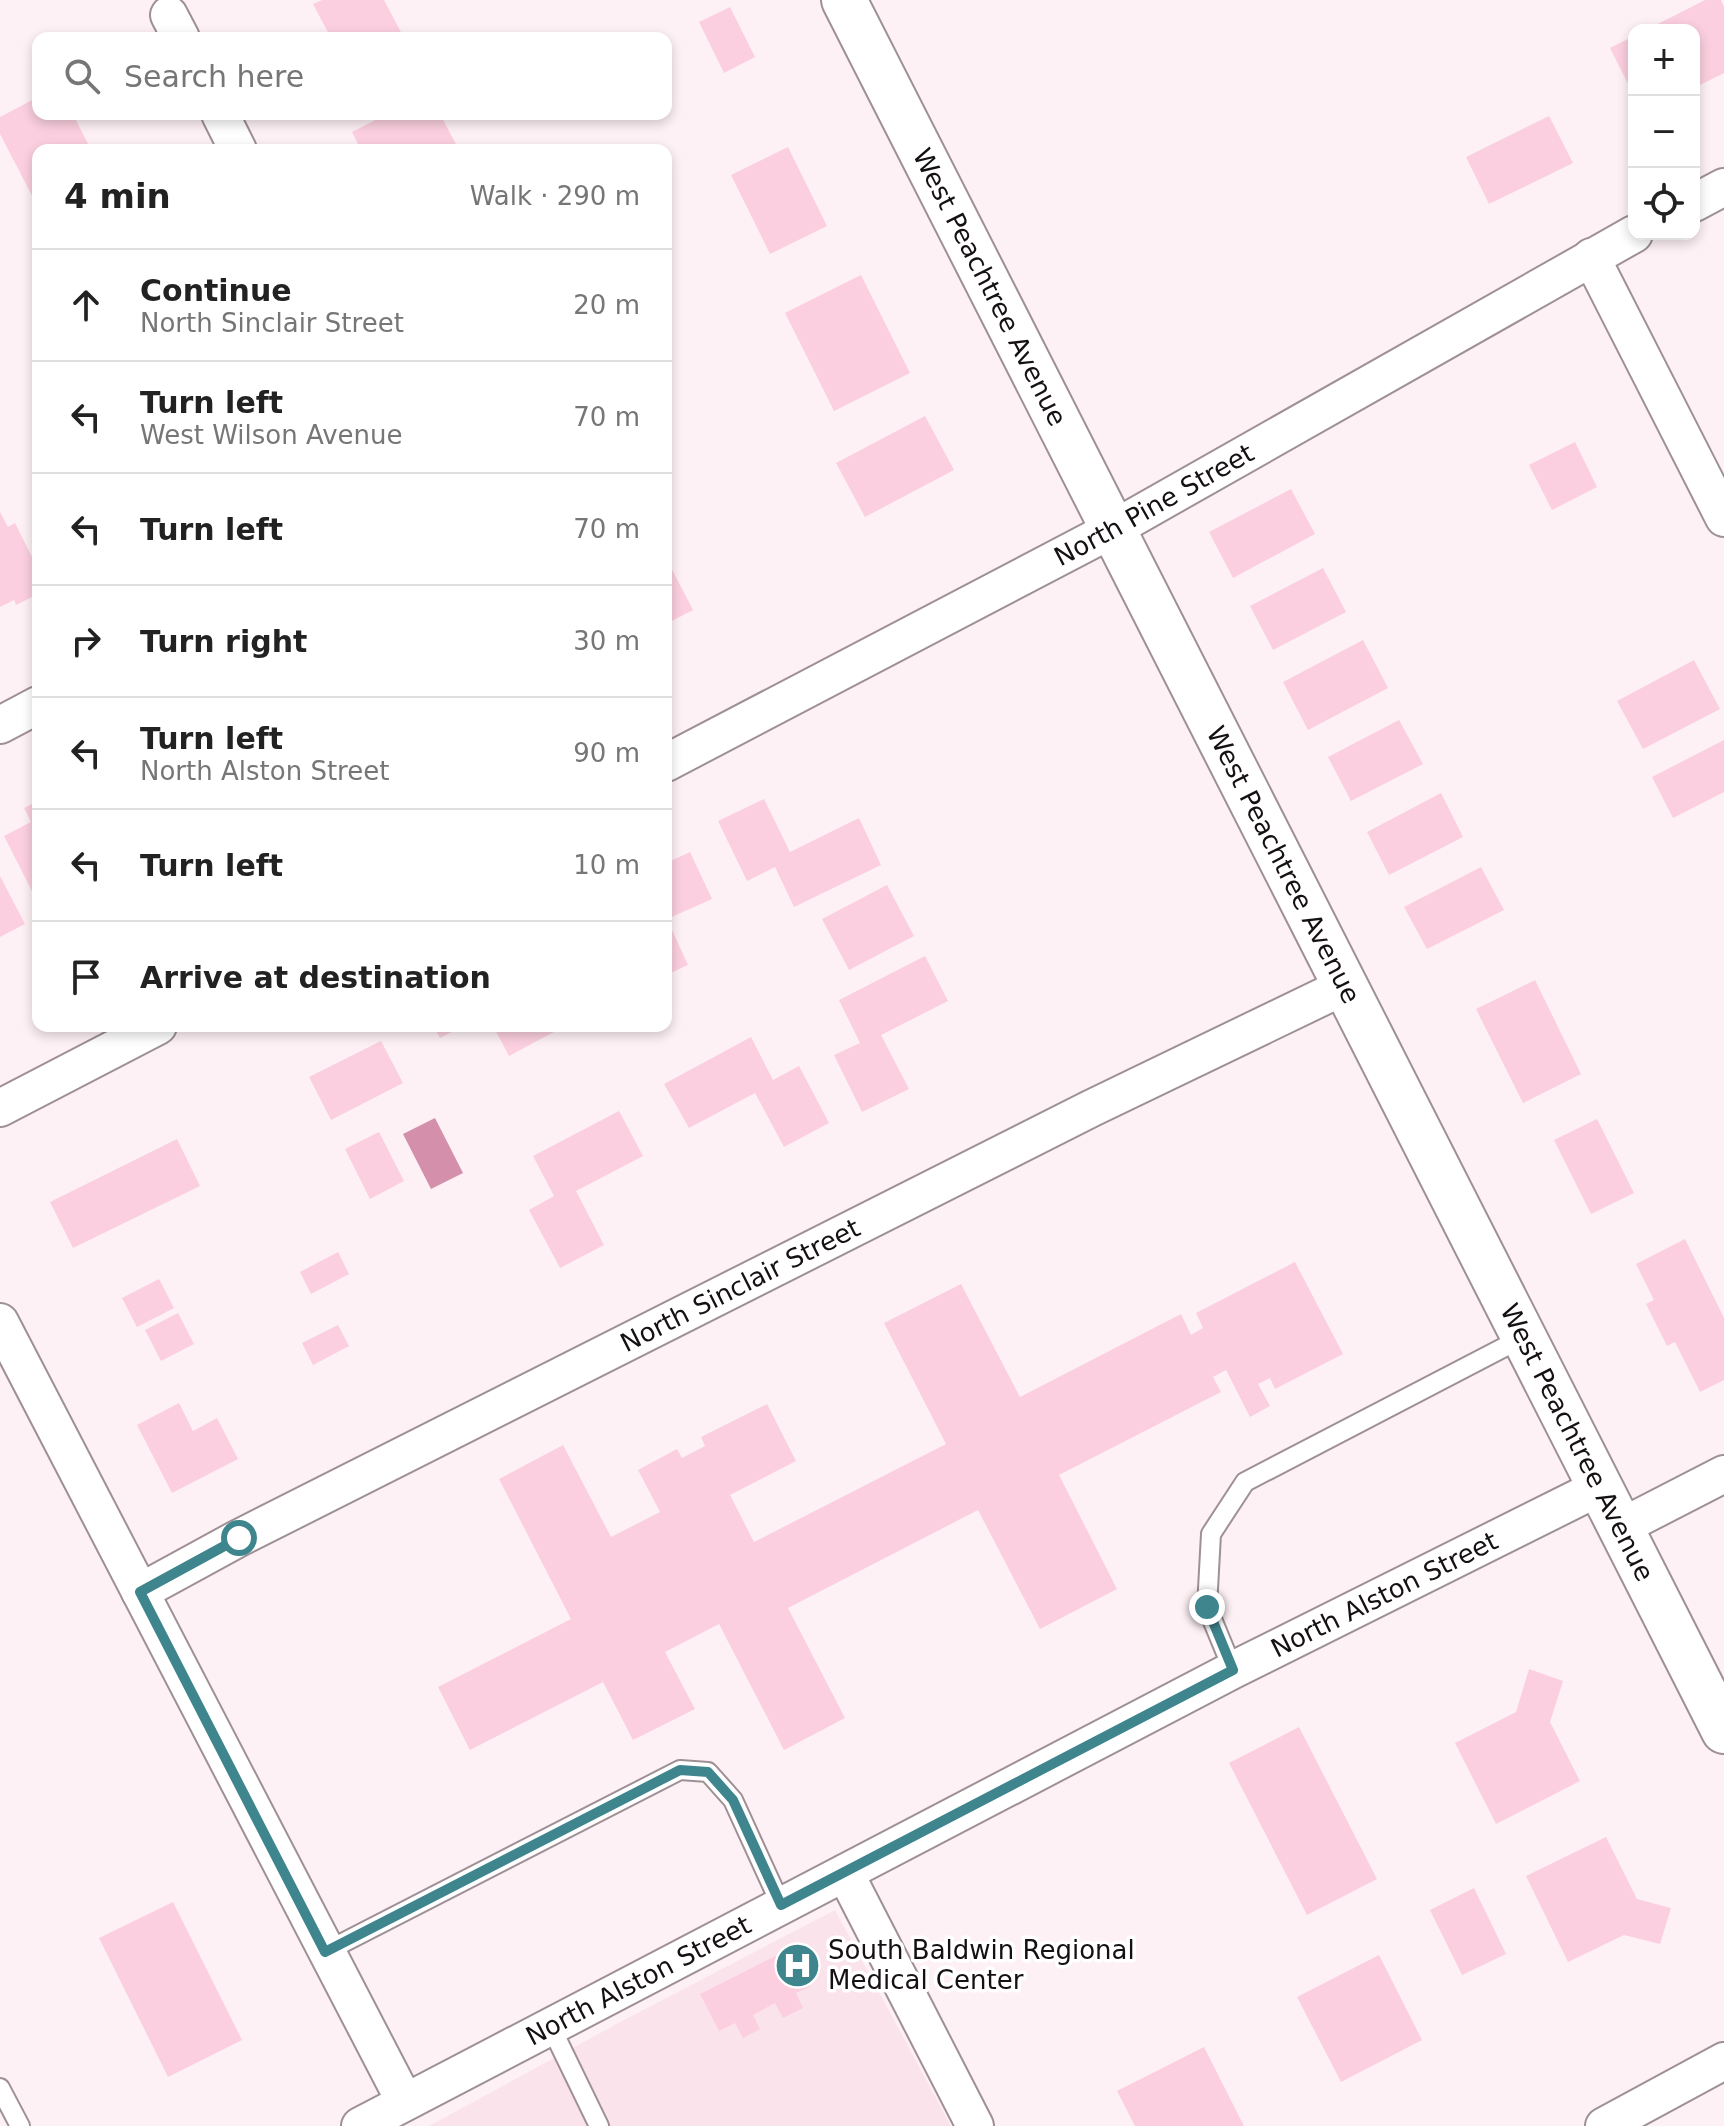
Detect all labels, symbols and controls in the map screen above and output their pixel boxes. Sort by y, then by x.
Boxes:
map controls [1628,24,1700,240]
button: + [1628,24,1700,96]
search box [32,32,672,120]
icon: search [60,54,104,98]
text: Search here [124,59,304,94]
button: − [1628,96,1700,168]
street label: West Peachtree Avenue [907,143,1073,431]
button: locate [1628,168,1700,240]
text: 4 min [64,176,171,216]
text: Walk · 290 m [470,181,640,211]
text: Continue [140,273,292,308]
icon: ahead [64,283,108,327]
text: 20 m [573,290,640,320]
text: North Sinclair Street [140,308,404,338]
text: Turn left [140,385,283,420]
icon: left [64,395,108,439]
text: 70 m [573,402,640,432]
text: West Wilson Avenue [140,420,403,450]
street label: North Pine Street [1049,438,1259,572]
icon: left [64,507,108,551]
text: Turn left [140,512,283,547]
text: 70 m [573,514,640,544]
icon: right [64,619,108,663]
text: Turn right [140,624,307,659]
text: 30 m [573,626,640,656]
text: Turn left [140,721,283,756]
street label: West Peachtree Avenue [1201,721,1366,1008]
icon: left [64,731,108,775]
text: 90 m [573,738,640,768]
text: North Alston Street [140,756,389,786]
icon: left [64,843,108,887]
text: Turn left [140,848,283,883]
text: 10 m [573,850,640,880]
icon: arrive [64,955,108,999]
text: Arrive at destination [140,960,491,995]
street label: North Sinclair Street [616,1213,865,1358]
street label: West Peachtree Avenue [1494,1299,1660,1586]
route start [221,1520,257,1556]
street label: North Alston Street [1266,1525,1503,1664]
route end [1189,1589,1225,1625]
street label: North Alston Street [521,1910,756,2052]
place label: South Baldwin Regional Medical Center [828,1935,1135,1995]
hospital icon: South Baldwin Regional Medical Center [773,1941,821,1989]

